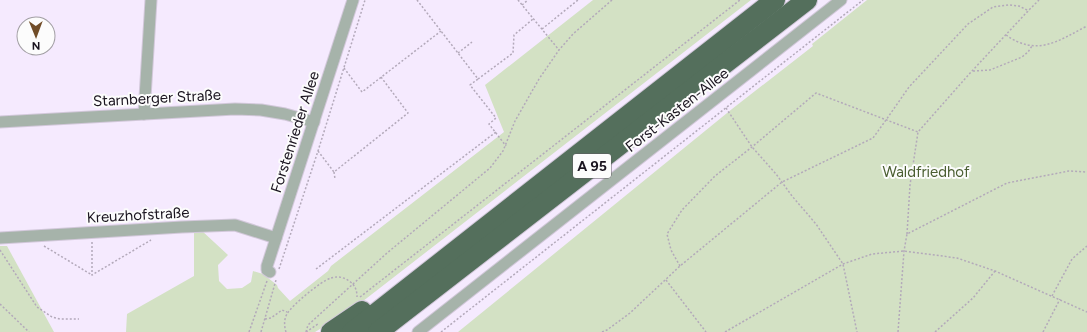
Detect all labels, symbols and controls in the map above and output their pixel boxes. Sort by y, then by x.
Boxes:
north arrow [16,16,56,56]
text: N [32,39,41,52]
street label: Forst-Kasten-Allee [622,64,732,156]
street label: Forstenrieder Allee [267,69,323,195]
street label: Starnberger Straße [93,86,221,110]
road number: A 95 [573,154,611,178]
park label: Waldfriedhof [882,163,970,181]
street label: Kreuzhofstraße [86,203,190,227]

